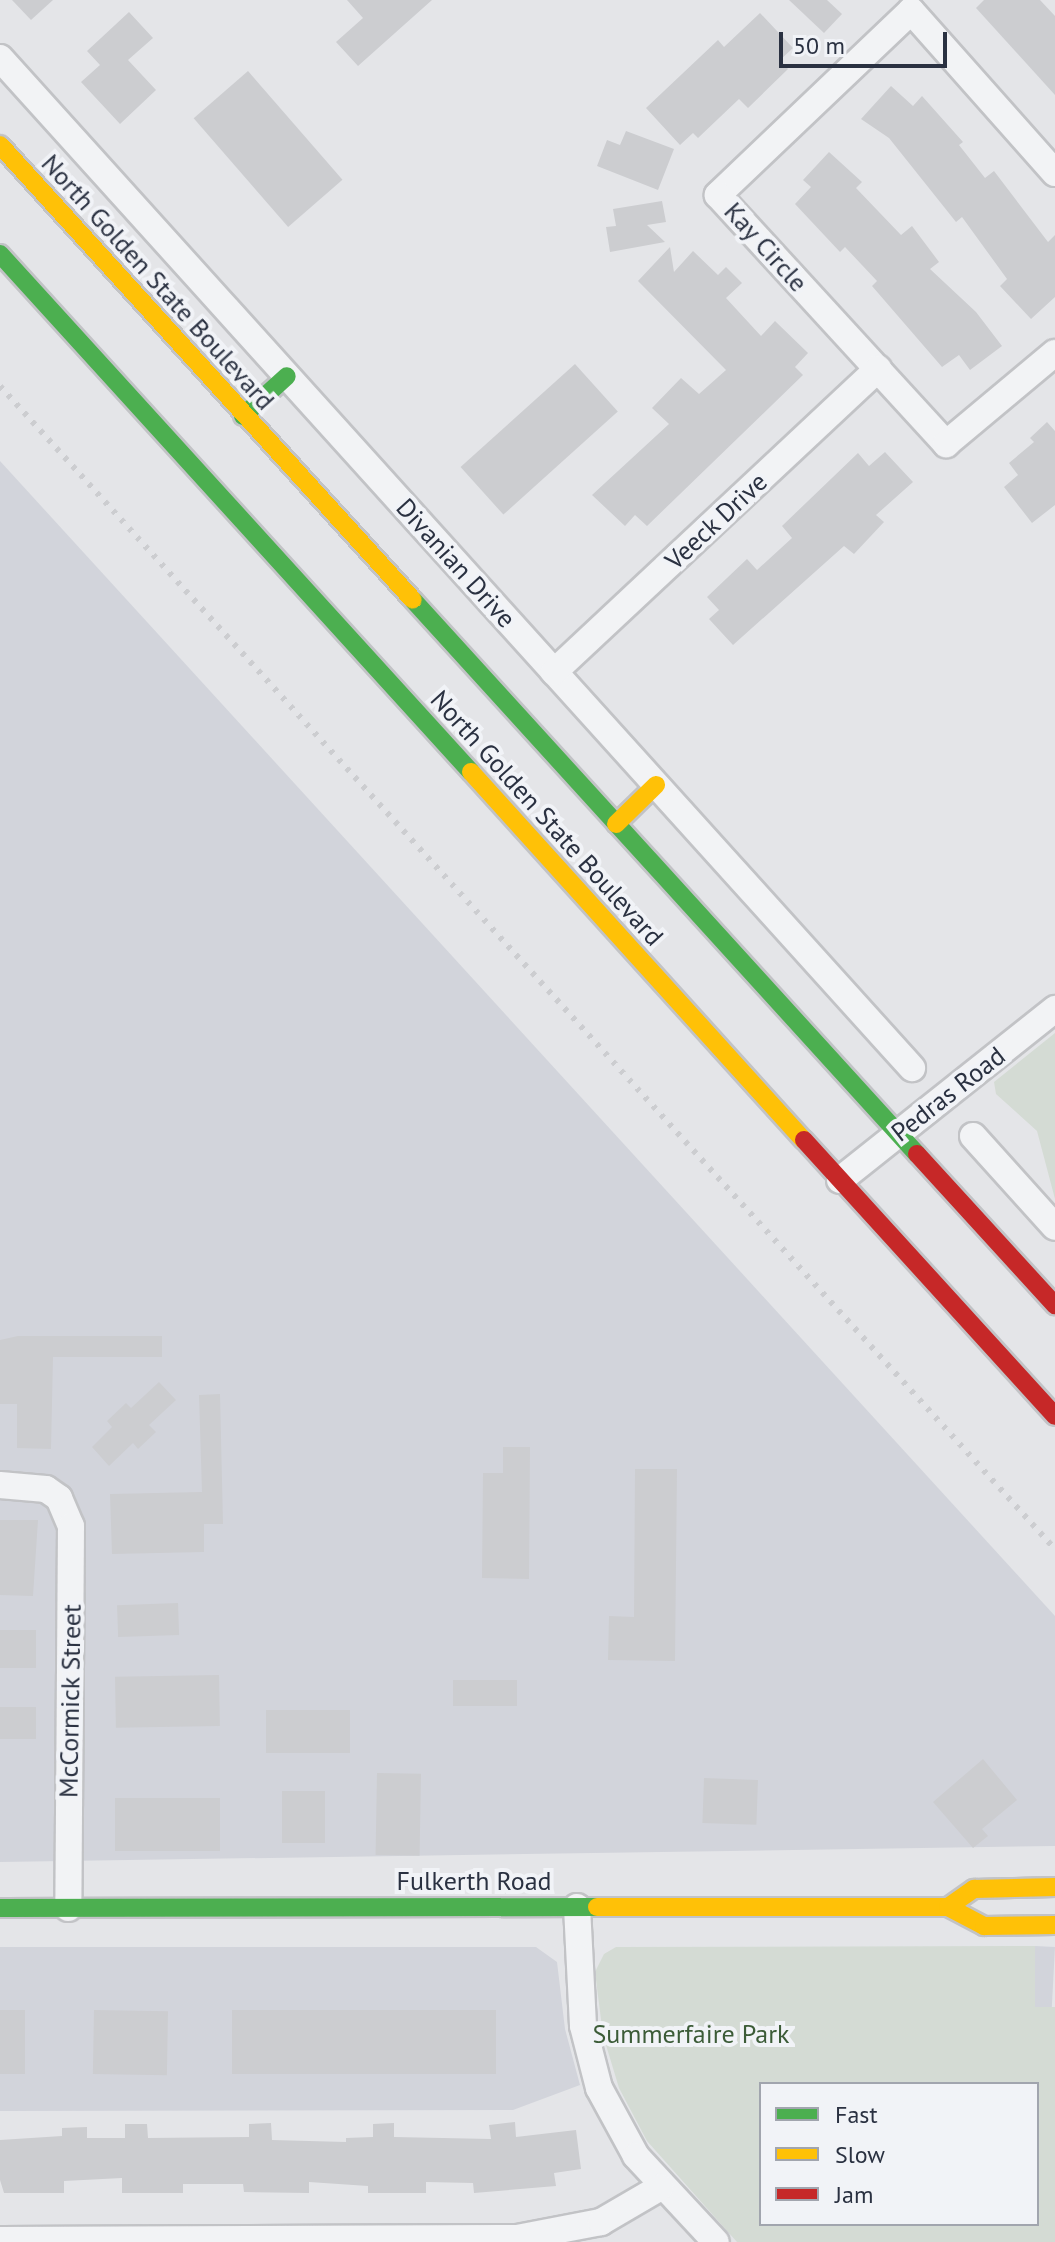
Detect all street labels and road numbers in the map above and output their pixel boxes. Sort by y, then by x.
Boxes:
street label: North Golden State Boulevard [35,148,281,416]
street label: Kay Circle [718,196,814,298]
street label: Veeck Drive [658,466,774,576]
street label: Divanian Drive [390,492,522,634]
street label: North Golden State Boulevard [424,684,670,952]
street label: Pedras Road [885,1040,1011,1148]
street label: McCormick Street [53,1603,87,1799]
street label: Fulkerth Road [396,1865,552,1897]

